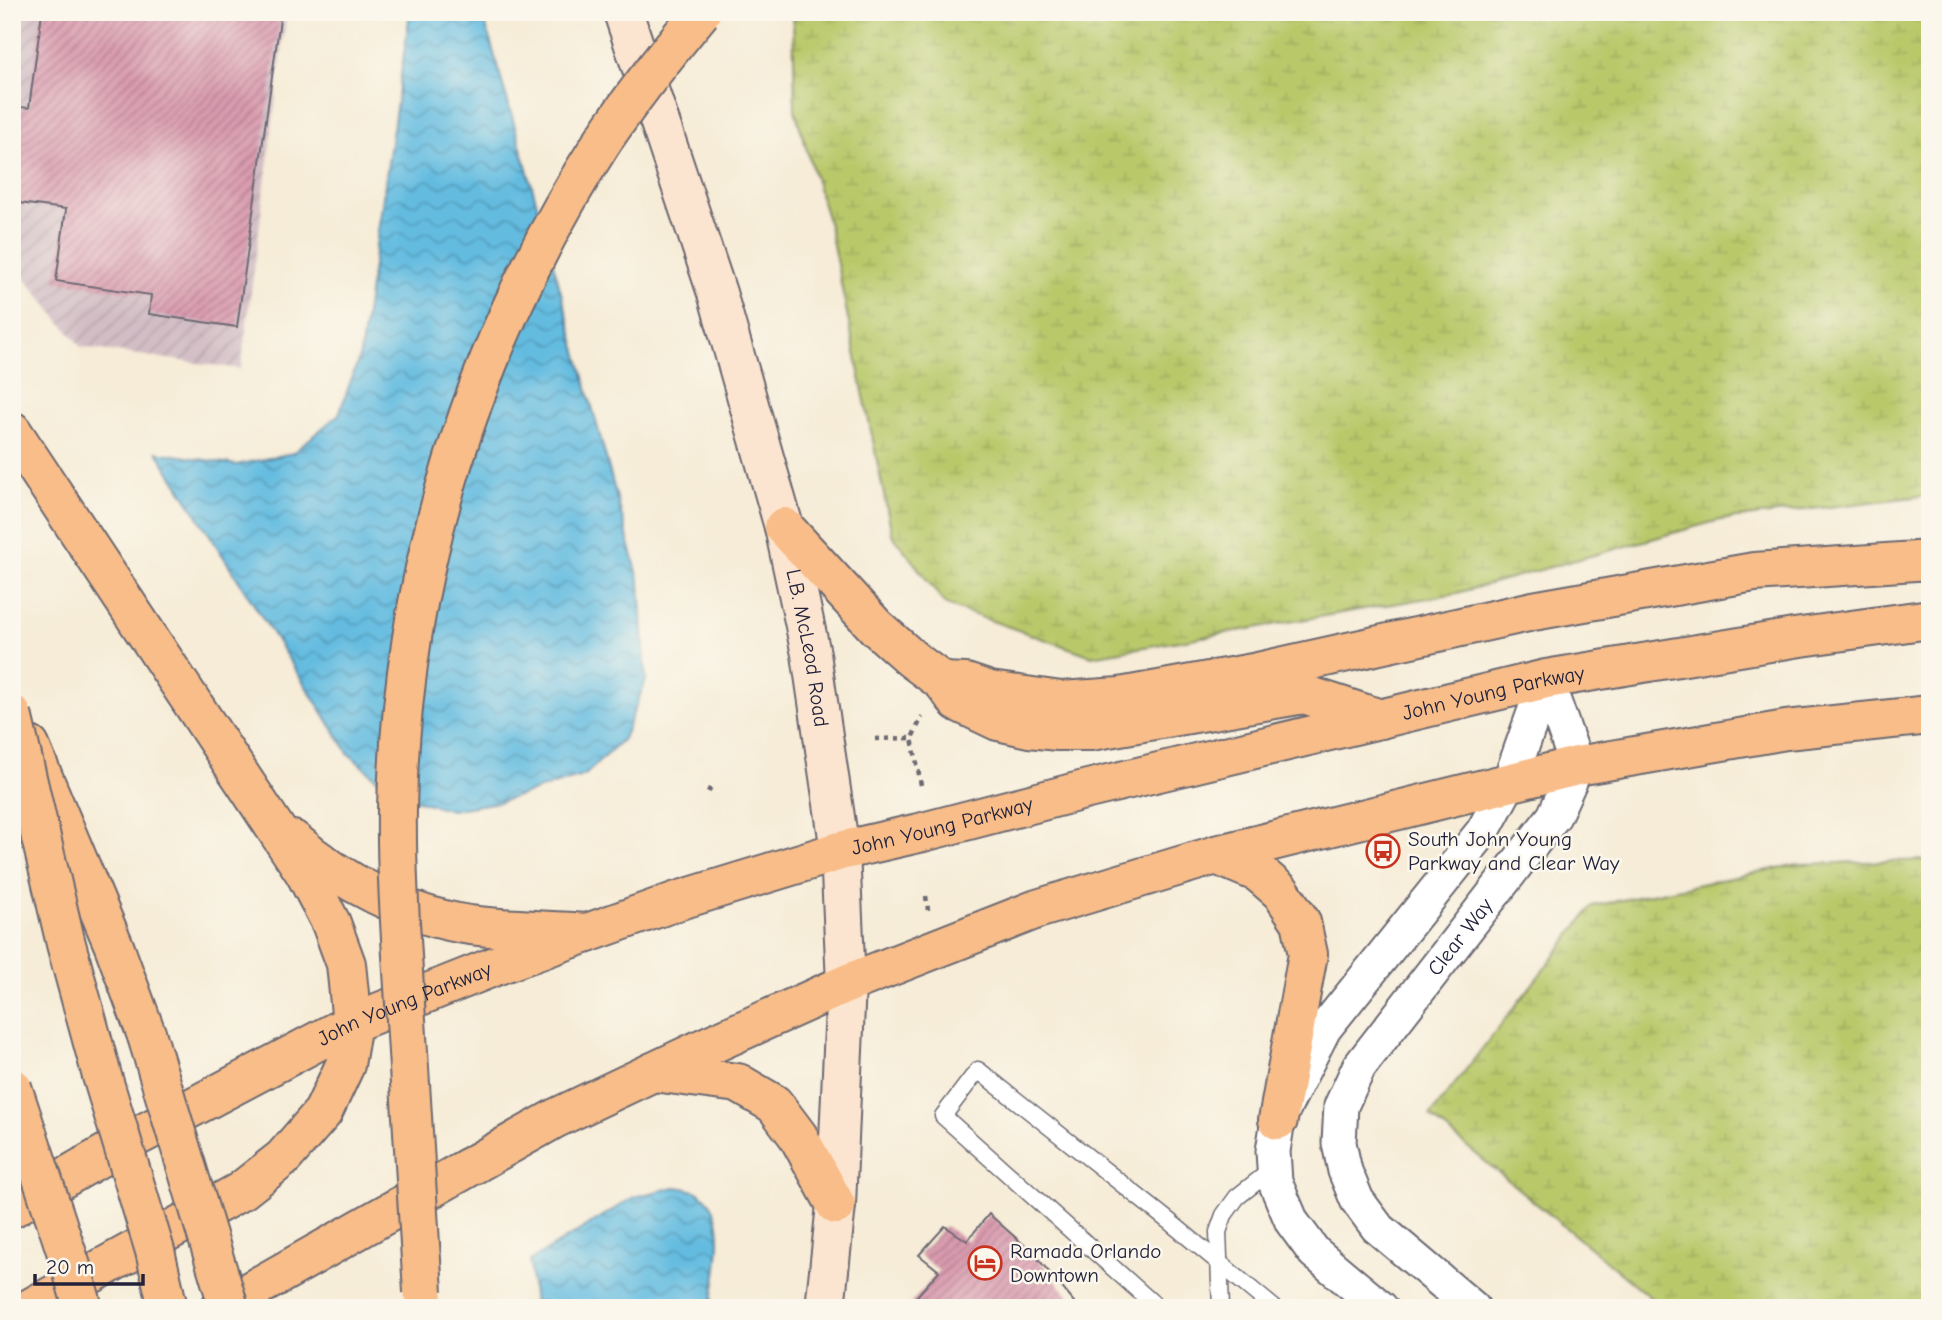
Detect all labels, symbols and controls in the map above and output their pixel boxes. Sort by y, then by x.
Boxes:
street label: L.B. McLeod Road [781,567,834,728]
street label: John Young Parkway [1400,661,1587,725]
street label: John Young Parkway [849,792,1036,860]
place label: South John Young Parkway and Clear Way [1408,827,1620,875]
bus stop icon: South John Young Parkway and Clear Way [1364,832,1402,870]
street label: Clear Way [1423,893,1498,980]
street label: John Young Parkway [314,957,495,1051]
place label: Ramada Orlando Downtown [1010,1239,1161,1287]
scale bar [35,1243,144,1287]
hotel icon: Ramada Orlando Downtown [966,1244,1004,1282]
text: 20 m [46,1255,94,1279]

